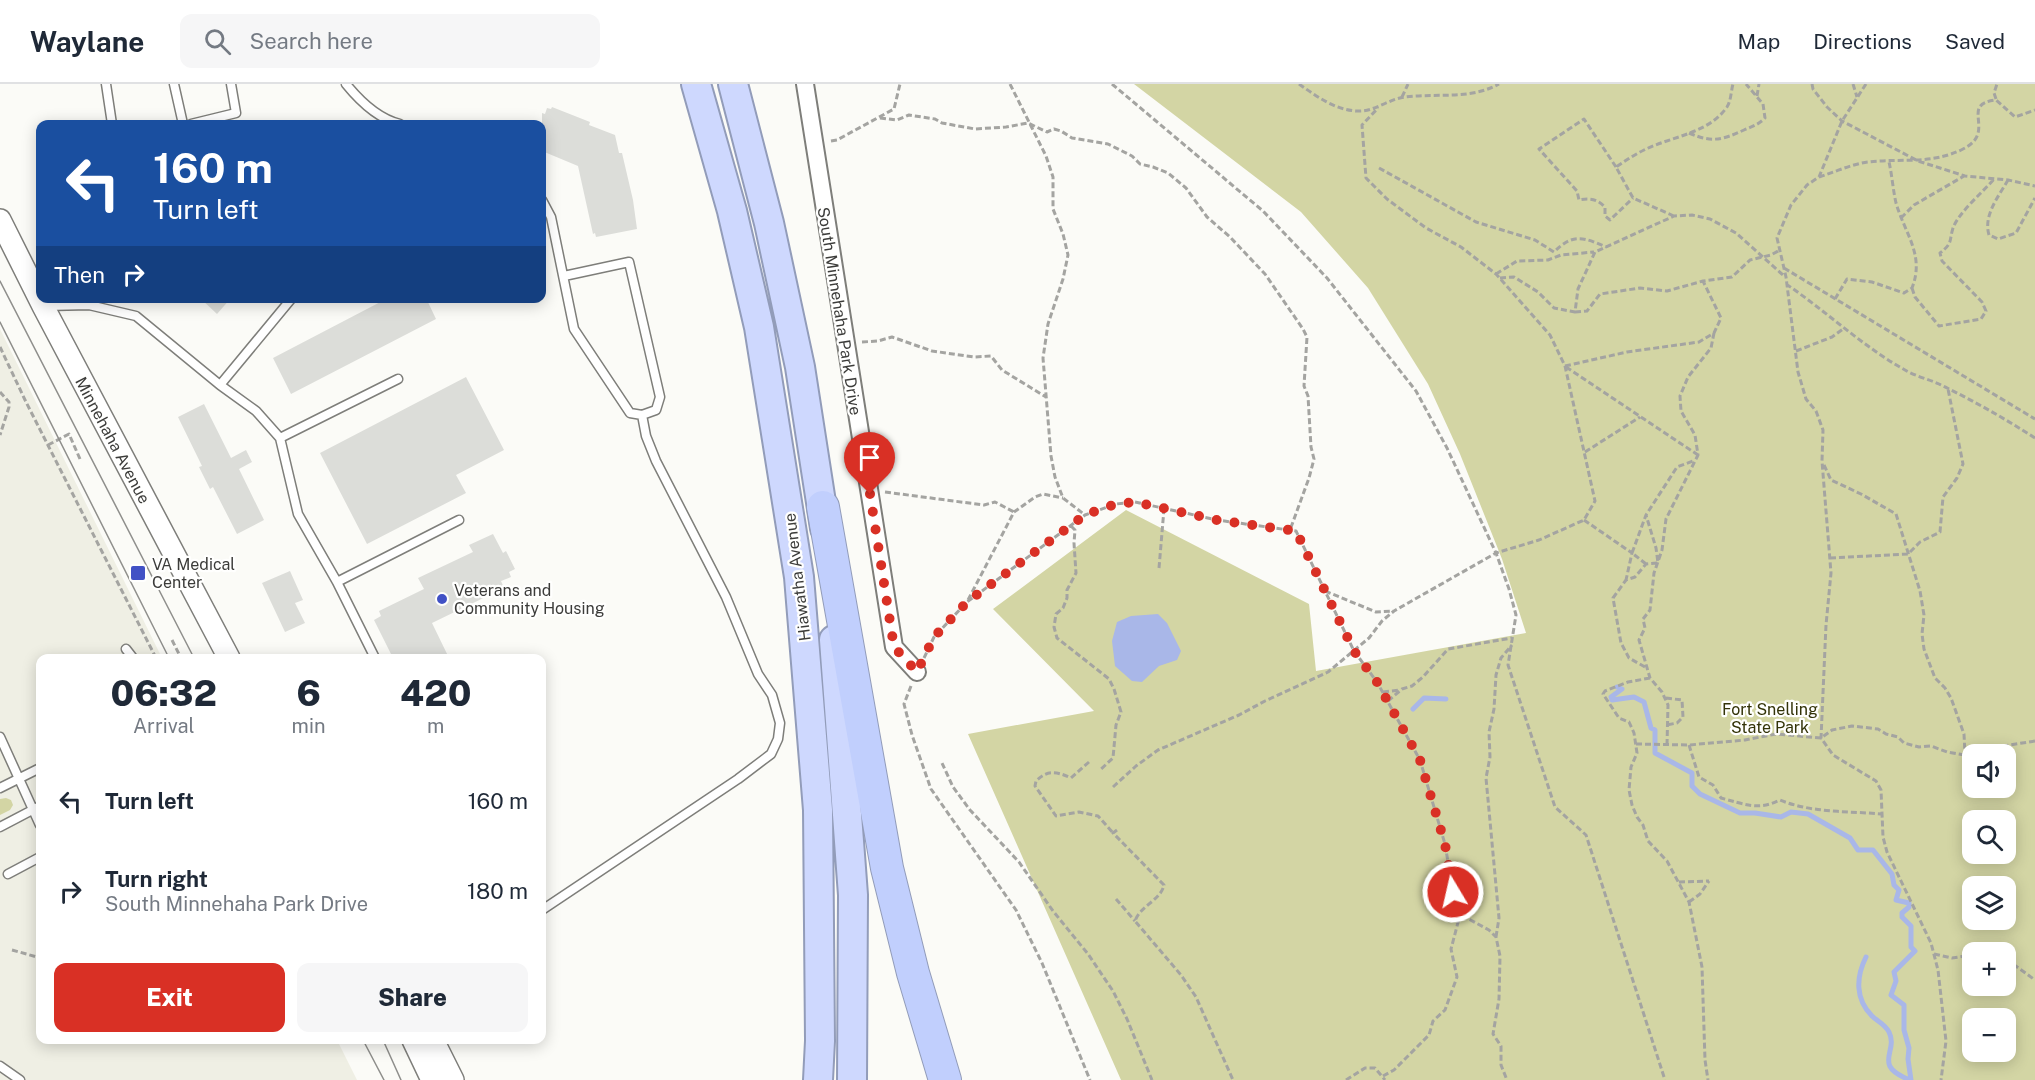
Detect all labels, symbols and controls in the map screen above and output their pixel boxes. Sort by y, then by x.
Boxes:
search box [180,14,600,68]
text: Waylane [30,25,144,58]
icon: search [201,25,234,58]
text: Search here [249,28,373,54]
text: Map [1738,29,1780,54]
text: Directions [1813,29,1912,54]
text: Saved [1945,29,2005,54]
text: 160 m [153,143,273,192]
icon: left [54,144,132,222]
text: Turn left [153,193,259,225]
street label: South Minnehaha Park Drive [814,206,865,416]
icon: right [117,258,150,291]
text: Then [54,262,105,288]
street label: Minnehaha Avenue [71,374,154,507]
pin [844,432,895,494]
icon: arrive [853,441,886,474]
street label: Hiawatha Avenue [780,512,815,642]
place label: VA Medical Center [152,555,235,592]
marker: VA Medical Center [129,564,147,582]
place label: Veterans and Community Housing [454,581,605,618]
marker: Veterans and Community Housing [435,592,449,606]
text: 06:32 [111,672,217,714]
text: 6 [296,672,321,714]
text: 420 [400,672,471,714]
park label: Fort Snelling State Park [1722,700,1818,737]
text: Arrival [133,714,195,738]
text: min [292,714,326,738]
text: m [427,714,444,738]
map controls [1962,744,2016,1062]
button: sound [1962,744,2016,798]
icon: left [54,785,87,818]
text: Turn left [105,788,194,814]
text: 160 m [468,788,528,814]
button: search [1962,810,2016,864]
position arrow [1421,860,1485,924]
text: Turn right [105,866,208,892]
icon: right [54,875,87,908]
button: layers [1962,876,2016,930]
text: 180 m [467,878,528,904]
text: South Minnehaha Park Drive [105,892,368,916]
button: + [1962,942,2016,996]
button: Exit [54,963,285,1032]
button: Share [297,963,528,1032]
button: − [1962,1008,2016,1062]

